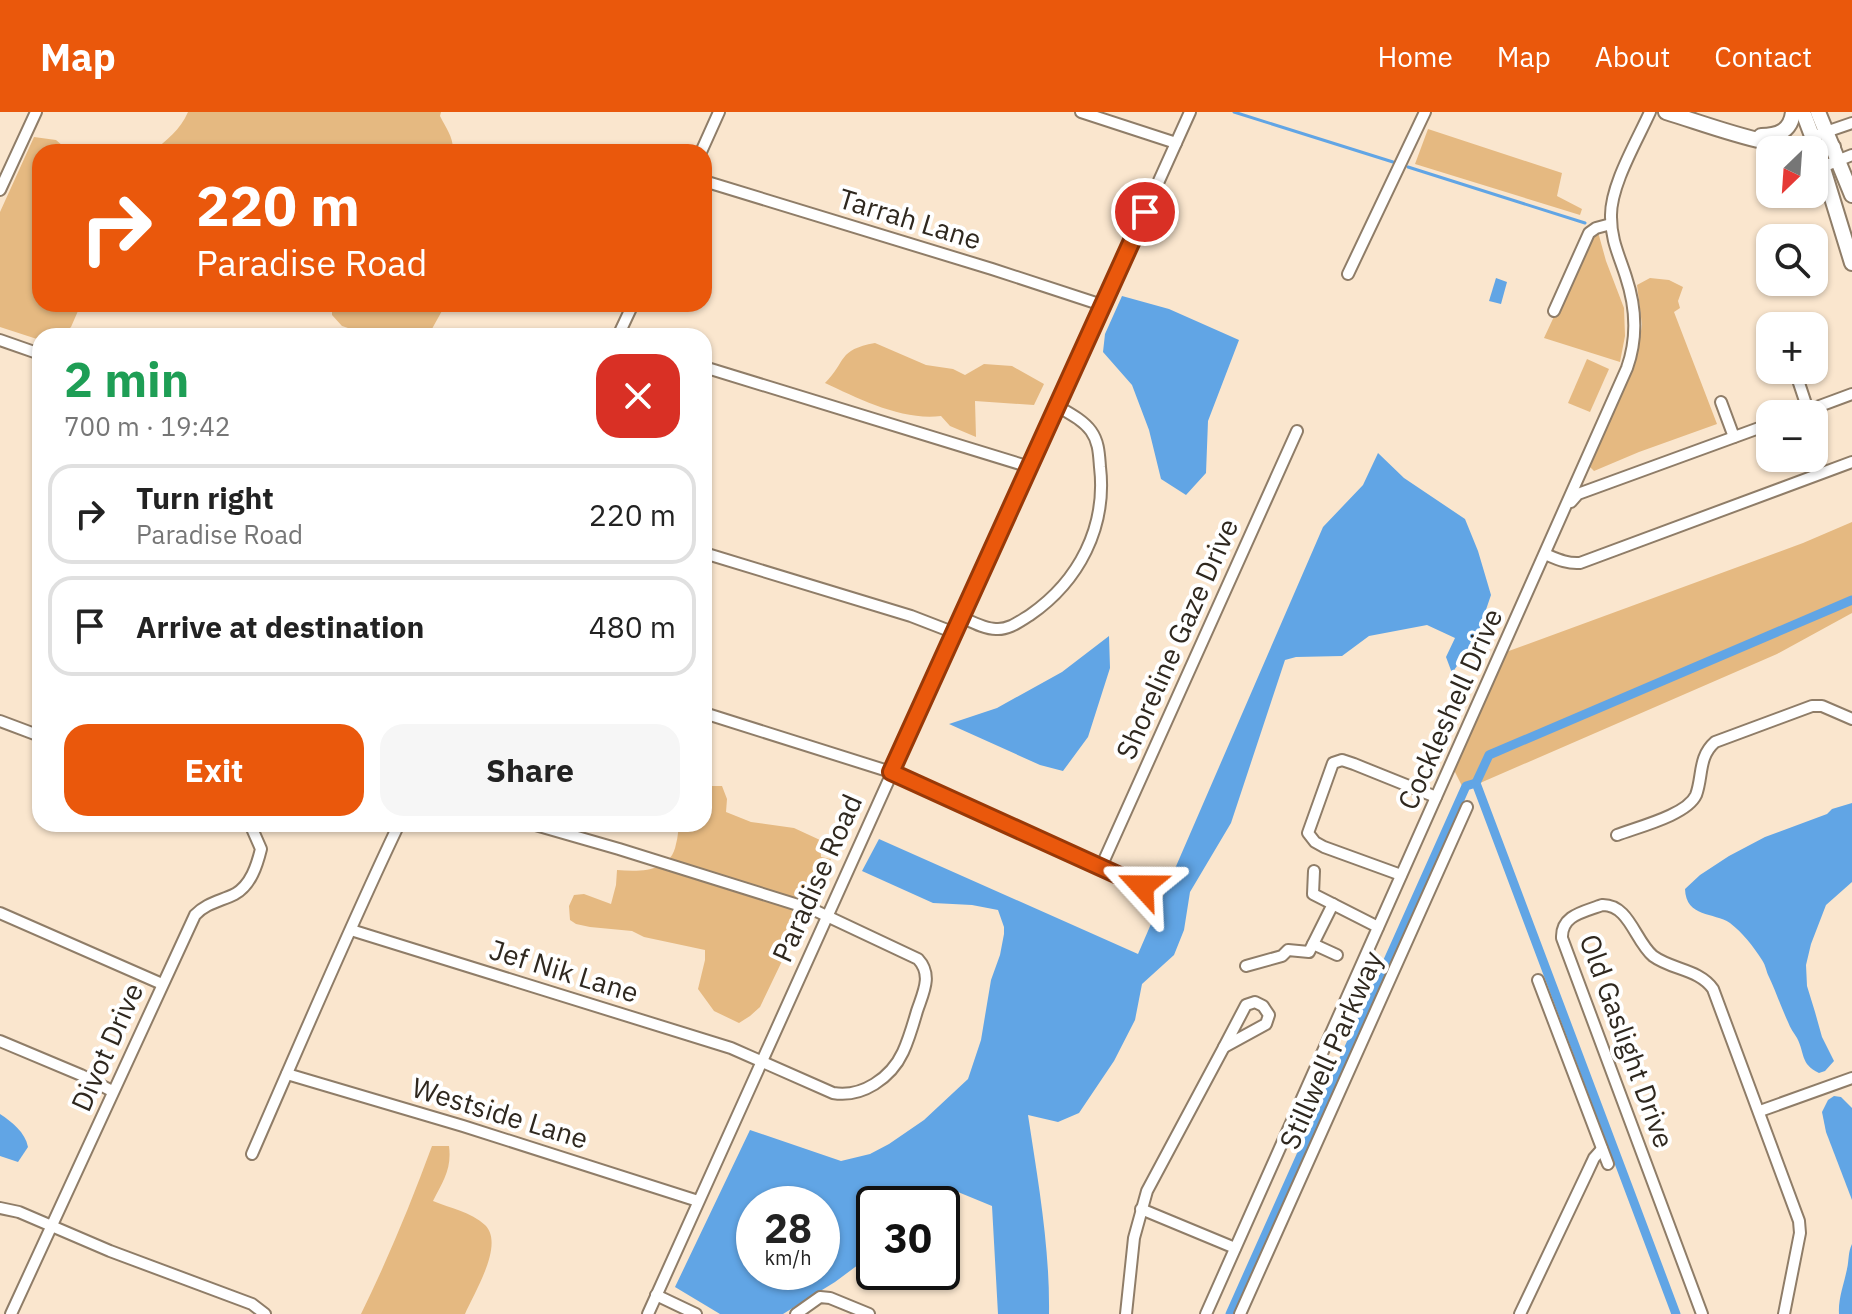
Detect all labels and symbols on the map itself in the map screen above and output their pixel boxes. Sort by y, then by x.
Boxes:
north arrow [1756,136,1828,208]
pin [1111,178,1179,246]
street label: Tarrah Lane [834,179,986,258]
street label: Shoreline Gaze Drive [1107,513,1246,765]
street label: Cockleshell Drive [1389,602,1510,815]
street label: Paradise Road [763,788,870,968]
position arrow [1100,844,1184,928]
street label: Old Gaslight Drive [1572,929,1683,1153]
street label: Jef Nik Lane [485,930,643,1011]
street label: Stillwell Parkway [1270,945,1391,1155]
street label: Divot Drive [62,977,151,1117]
street label: Westside Lane [408,1068,593,1157]
speed limit sign: 30 [856,1186,960,1290]

